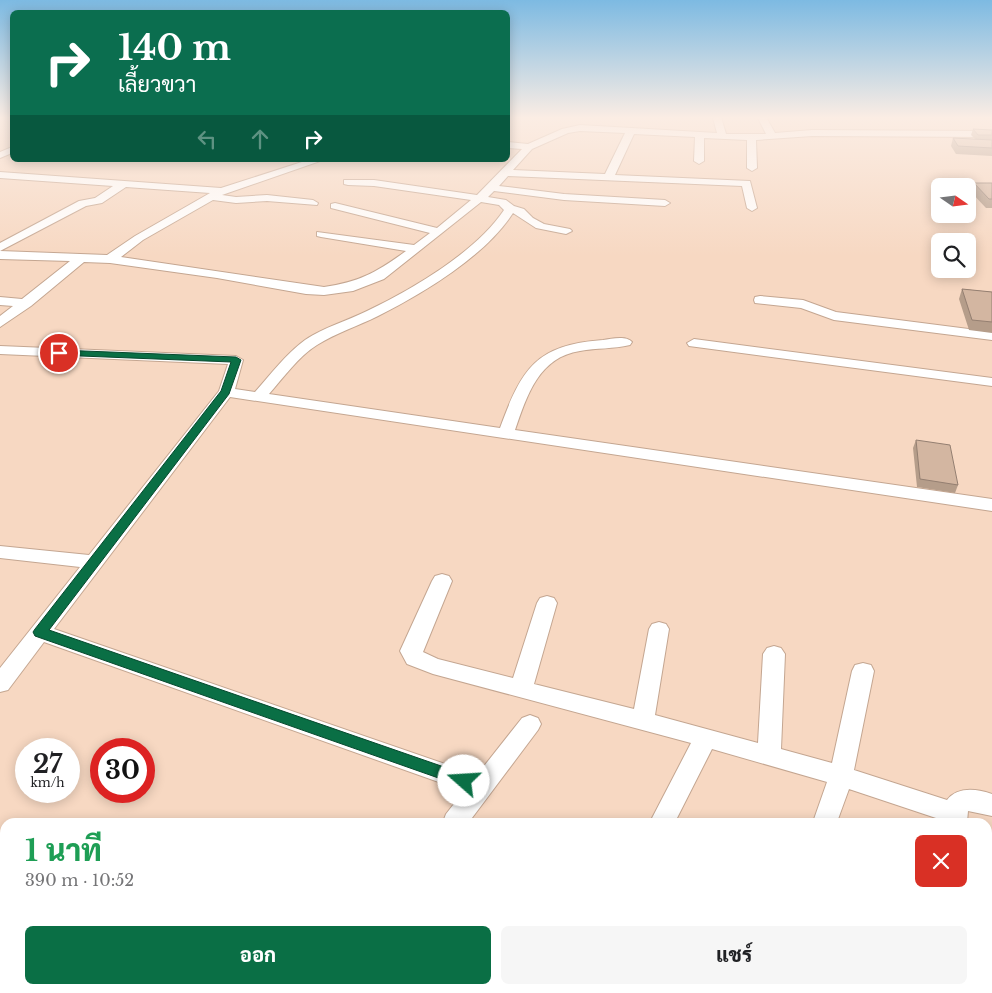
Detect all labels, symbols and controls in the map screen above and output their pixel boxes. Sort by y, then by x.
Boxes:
text: 140 m [118,26,231,69]
icon: right [35,30,100,95]
text: เลี้ยวขวา [118,71,196,98]
icon: left [193,125,221,153]
icon: ahead [246,125,274,153]
icon: right [299,125,327,153]
north arrow [931,178,976,222]
map controls [931,178,976,278]
button: search [931,233,976,278]
pin [38,332,80,374]
icon: arrive [45,339,73,367]
speed limit sign: 30 [90,738,155,803]
text: 27 [33,749,62,780]
position arrow [437,754,489,806]
text: km/h [30,775,65,790]
text: 1 นาที [25,832,102,869]
button: close [915,835,967,887]
text: 390 m · 10:52 [25,870,134,890]
button: ออก [25,926,491,984]
button: แชร์ [501,926,967,984]

